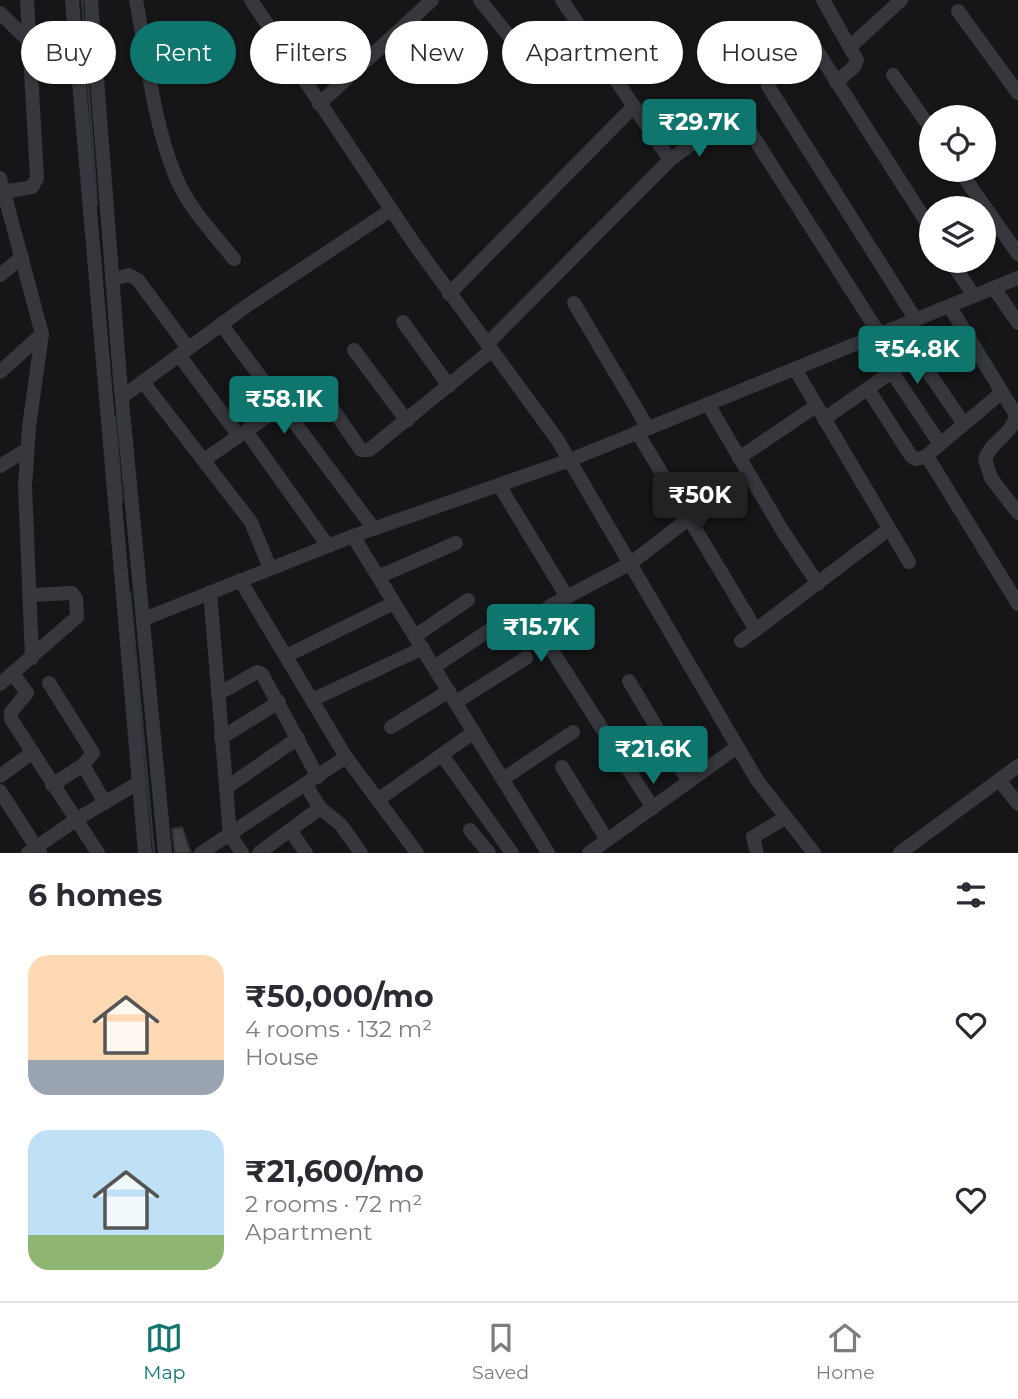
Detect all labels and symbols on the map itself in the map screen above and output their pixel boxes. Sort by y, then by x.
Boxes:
pin: ₹29.7K [642,100,756,159]
pin: ₹54.8K [860,326,974,386]
pin: ₹58.1K [227,376,341,436]
pin: ₹50K [659,472,741,532]
pin: ₹15.7K [484,604,598,664]
pin: ₹21.6K [596,726,710,786]

